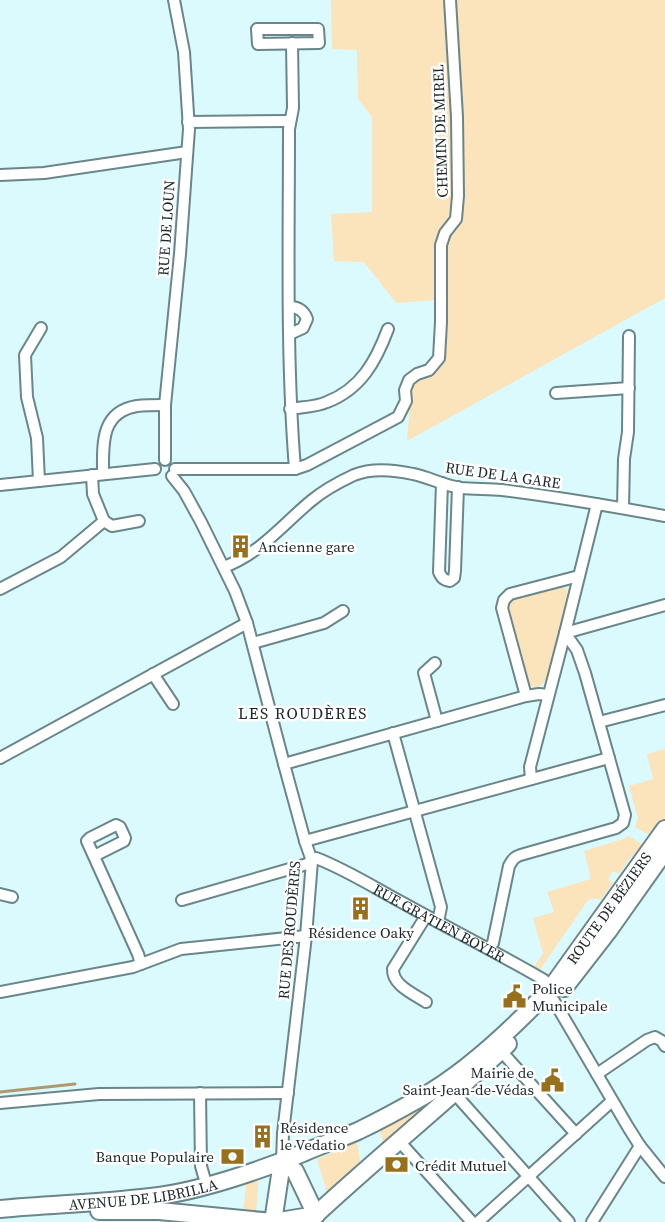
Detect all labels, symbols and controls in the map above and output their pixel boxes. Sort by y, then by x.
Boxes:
street label: CHEMIN DE MIREL [427,64,453,198]
street label: RUE DE LOUN [152,179,180,277]
street label: RUE DE LA GARE [444,457,562,493]
building icon: Ancienne gare [227,533,253,559]
place label: Ancienne gare [258,536,355,557]
district label: LES ROUDÈRES [238,702,368,724]
street label: ROUTE DE BÉZIERS [561,847,656,968]
street label: RUE DES ROUDÈRES [272,860,306,1000]
street label: RUE GRATIEN BOYER [370,878,509,967]
building icon: Résidence Oaky [348,895,374,921]
place label: Résidence Oaky [308,922,414,943]
place label: Police Municipale [532,978,608,1016]
public building icon: Police Municipale [501,984,527,1010]
place label: Mairie de Saint-Jean-de-Védas [403,1062,534,1100]
public building icon: Mairie de Saint-Jean-de-Védas [539,1068,565,1094]
place label: Résidence le Vedatio [280,1117,349,1155]
building icon: Résidence le Vedatio [249,1123,275,1149]
bank icon: Banque Populaire [219,1143,245,1169]
place label: Banque Populaire [96,1146,214,1167]
bank icon: Crédit Mutuel [384,1152,410,1178]
place label: Crédit Mutuel [415,1155,508,1176]
street label: AVENUE DE LIBRILLA [68,1173,220,1214]

